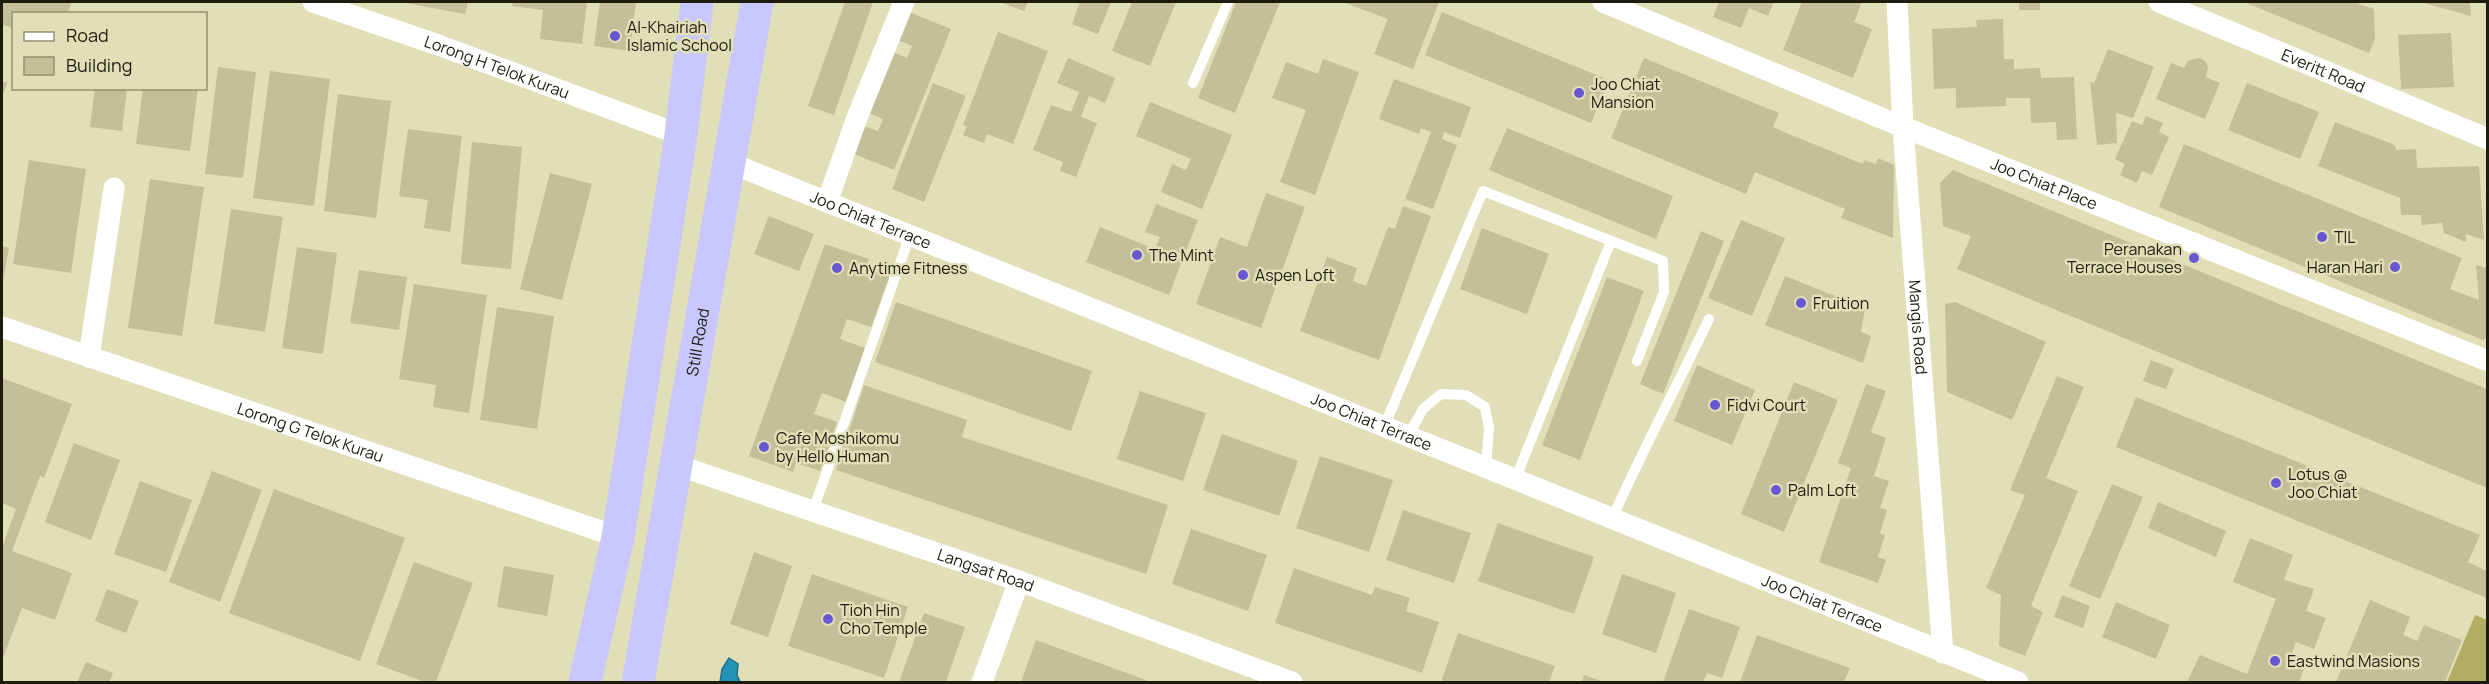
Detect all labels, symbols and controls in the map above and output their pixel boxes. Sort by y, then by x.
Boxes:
legend [12,12,207,90]
place label: Al-Khairiah Islamic School [627,16,732,56]
text: Road [66,23,109,47]
marker: Al-Khairiah Islamic School [608,29,622,43]
street label: Lorong H Telok Kurau [421,30,573,104]
street label: Everitt Road [2278,43,2369,98]
text: Building [66,53,132,77]
place label: Joo Chiat Mansion [1591,73,1661,113]
marker: Joo Chiat Mansion [1572,86,1586,100]
street label: Joo Chiat Place [1988,152,2101,215]
street label: Joo Chiat Terrace [807,185,935,254]
place label: TIL [2334,226,2355,248]
marker: TIL [2315,230,2329,244]
place label: Peranakan Terrace Houses [2067,238,2182,278]
place label: The Mint [1149,244,1214,266]
marker: The Mint [1130,248,1144,262]
marker: Peranakan Terrace Houses [2187,251,2201,265]
place label: Haran Hari [2307,256,2383,278]
place label: Anytime Fitness [849,257,967,279]
marker: Haran Hari [2388,260,2402,274]
marker: Anytime Fitness [830,261,844,275]
place label: Aspen Loft [1255,264,1335,286]
marker: Aspen Loft [1236,268,1250,282]
street label: Mangis Road [1904,279,1933,375]
place label: Fruition [1813,292,1869,314]
marker: Fruition [1794,296,1808,310]
street label: Still Road [681,306,714,378]
street label: Joo Chiat Terrace [1308,387,1435,456]
place label: Fidvi Court [1727,394,1806,416]
street label: Lorong G Telok Kurau [234,397,387,467]
marker: Fidvi Court [1708,398,1722,412]
place label: Cafe Moshikomu by Hello Human [776,427,899,467]
marker: Cafe Moshikomu by Hello Human [757,440,771,454]
place label: Lotus @ Joo Chiat [2288,463,2358,503]
marker: Lotus @ Joo Chiat [2269,476,2283,490]
place label: Palm Loft [1788,479,1856,501]
marker: Palm Loft [1769,483,1783,497]
street label: Langsat Road [934,543,1037,597]
street label: Joo Chiat Terrace [1759,569,1886,637]
place label: Tioh Hin Cho Temple [840,599,927,639]
marker: Tioh Hin Cho Temple [821,612,835,626]
place label: Eastwind Masions [2287,650,2420,672]
marker: Eastwind Masions [2268,654,2282,668]

